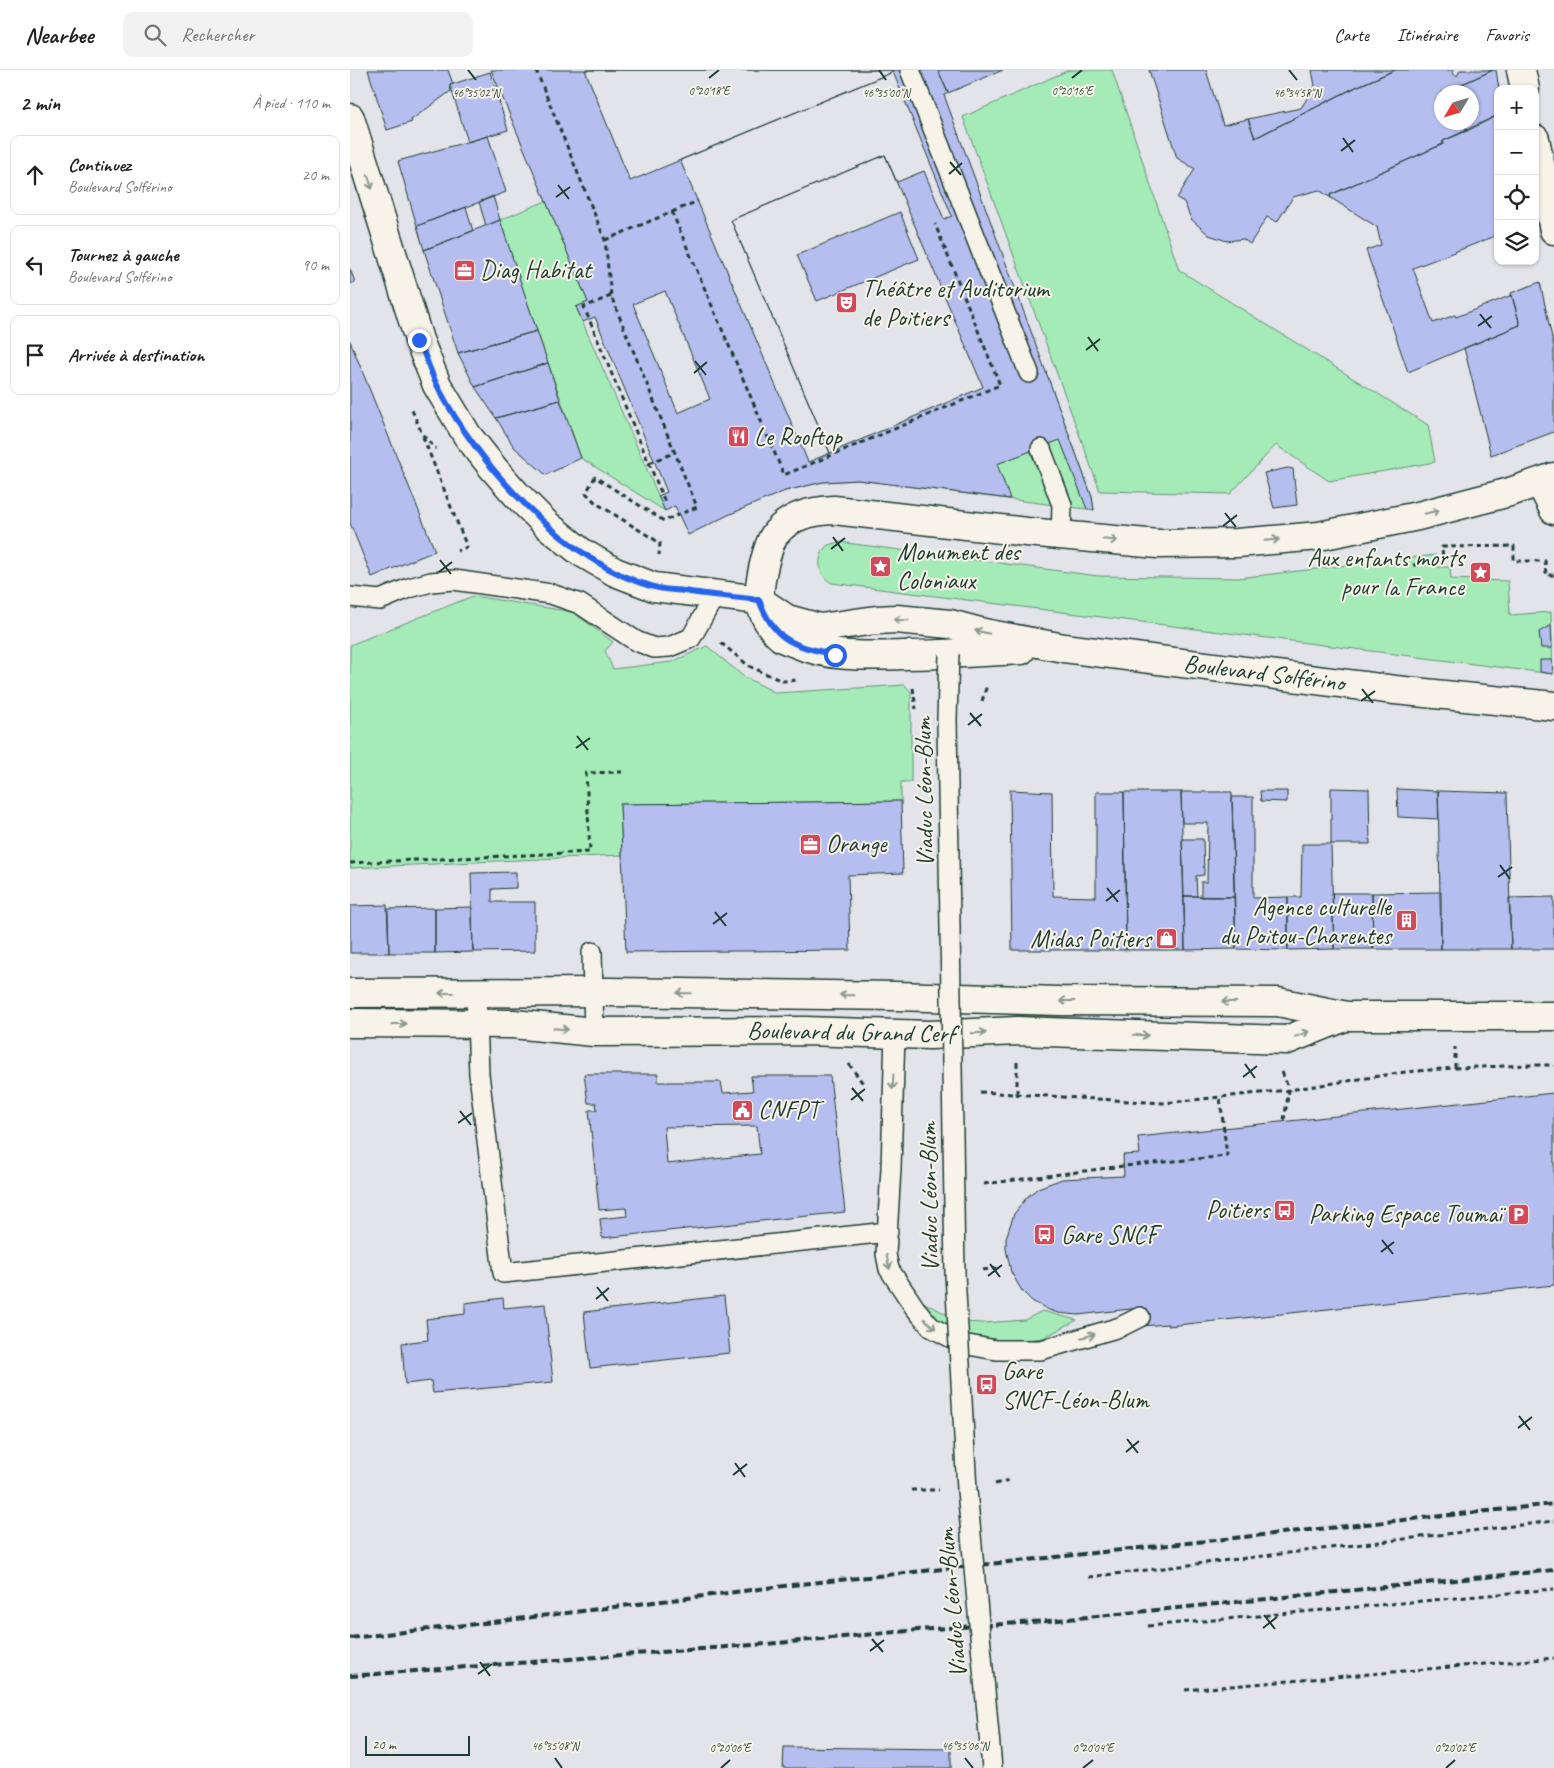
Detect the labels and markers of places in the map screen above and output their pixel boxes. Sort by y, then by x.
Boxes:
place label: Diag Habitat [480,254,594,286]
office icon: Diag Habitat [452,258,476,282]
place label: Théâtre et Auditorium de Poitiers [862,273,1051,334]
theatre icon: Théâtre et Auditorium de Poitiers [834,291,858,315]
place label: Le Rooftop [754,421,843,453]
restaurant icon: Le Rooftop [726,425,750,449]
place label: Monument des Coloniaux [897,536,1022,597]
place label: Aux enfants morts pour la France [1307,542,1466,603]
place icon: Monument des Coloniaux [869,554,893,578]
place icon: Aux enfants morts pour la France [1468,560,1492,584]
place label: Orange [826,828,888,860]
office icon: Orange [798,832,822,856]
place label: Agence culturelle du Poitou-Charentes [1220,891,1393,952]
building icon: Agence culturelle du Poitou-Charentes [1395,909,1419,933]
place label: Midas Poitiers [1030,923,1153,955]
shop icon: Midas Poitiers [1155,927,1179,951]
place label: CNFPT [758,1094,825,1126]
public building icon: CNFPT [730,1098,754,1122]
place label: Poitiers [1206,1194,1271,1226]
bus stop icon: Poitiers [1273,1198,1297,1222]
place label: Parking Espace Toumaï [1309,1198,1506,1230]
parking icon: Parking Espace Toumaï [1506,1202,1530,1226]
place label: Gare SNCF [1061,1219,1162,1251]
bus stop icon: Gare SNCF [1033,1223,1057,1247]
place label: Gare SNCF-Léon-Blum [1002,1355,1151,1416]
bus stop icon: Gare SNCF-Léon-Blum [974,1373,998,1397]

